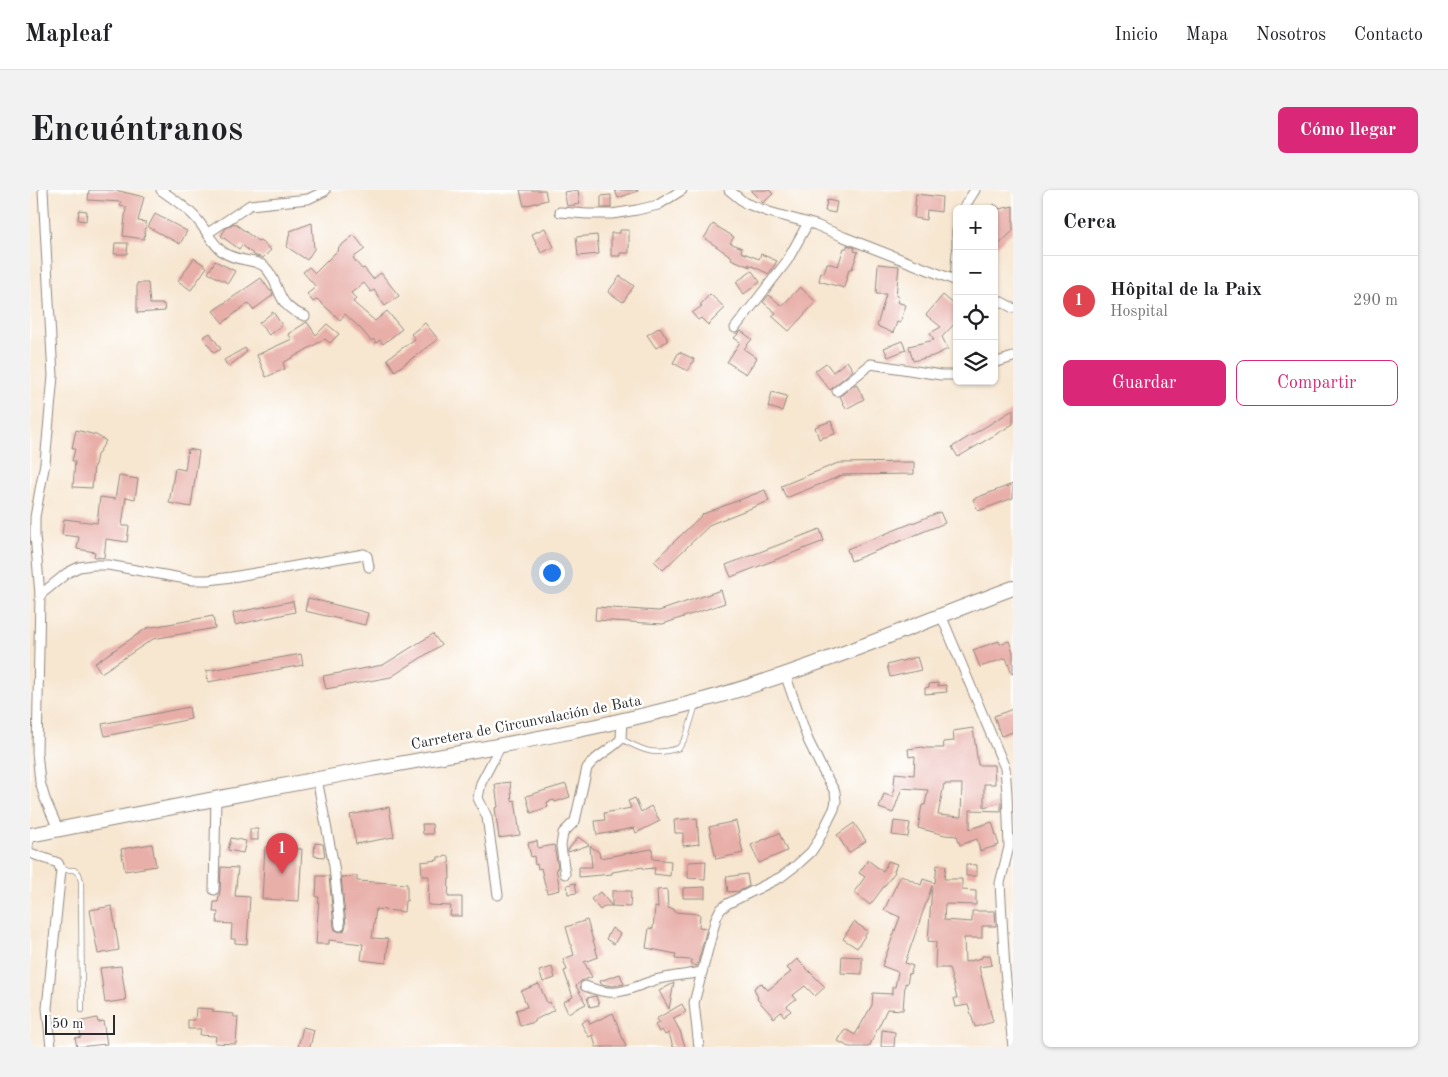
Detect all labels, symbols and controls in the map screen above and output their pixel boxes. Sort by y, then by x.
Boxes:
text: Mapleaf [25,23,111,47]
text: Inicio [1115,26,1158,44]
text: Mapa [1186,26,1228,44]
text: Nosotros [1256,26,1326,44]
text: Contacto [1354,26,1423,44]
button: Cómo llegar [1278,107,1418,153]
text: Encuéntranos [30,113,243,148]
map controls [953,205,998,385]
button: + [953,205,998,250]
text: Cerca [1063,212,1116,233]
button: − [953,250,998,295]
text: Hôpital de la Paix [1110,281,1262,300]
text: 1 [1074,293,1084,309]
text: 290 m [1353,293,1398,309]
button: locate [953,295,998,340]
text: Hospital [1110,304,1168,320]
button: layers [953,340,998,385]
button: Guardar [1063,360,1226,406]
button: Compartir [1236,360,1398,406]
your location [539,560,565,586]
street label: Carretera de Circunvalación de Bata [410,694,643,753]
pin: 1 [266,833,298,874]
scale bar [45,1012,115,1035]
text: 50 m [52,1017,83,1031]

